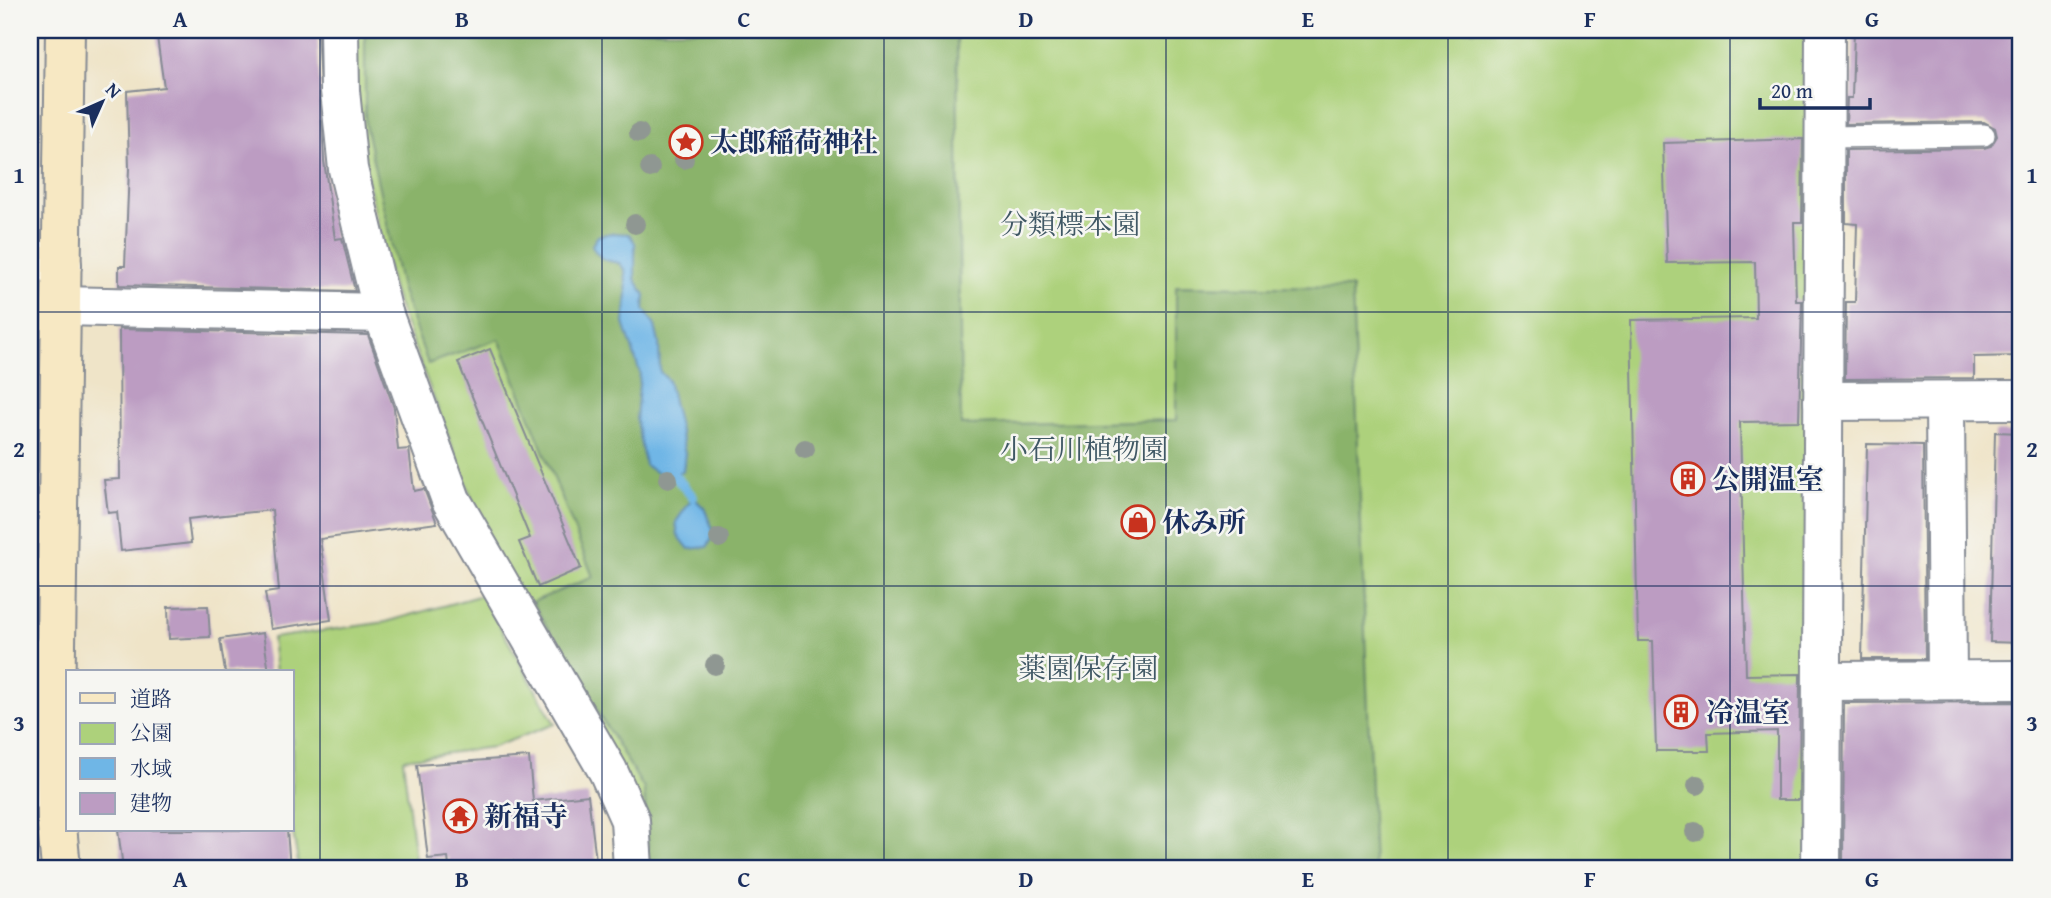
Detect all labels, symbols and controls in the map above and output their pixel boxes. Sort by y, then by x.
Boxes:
text: A [173,2,188,35]
text: B [455,2,469,35]
text: C [737,2,751,35]
text: D [1019,2,1034,35]
text: E [1302,2,1314,35]
text: F [1584,2,1596,35]
text: G [1865,2,1879,35]
north arrow [66,66,136,136]
scale bar [1760,66,1871,110]
text: 20 m [1771,75,1813,106]
text: N [100,76,129,105]
place label: 太郎稲荷神社 [710,121,878,162]
place icon: 太郎稲荷神社 [667,123,705,161]
text: 1 [13,158,25,191]
text: 1 [2026,158,2038,191]
park label: 分類標本園 [1000,203,1140,244]
park label: 小石川植物園 [1000,428,1168,469]
text: 2 [13,432,25,465]
text: 2 [2026,432,2038,465]
place label: 公開温室 [1712,458,1824,499]
building icon: 公開温室 [1669,460,1707,498]
place label: 休み所 [1162,501,1246,542]
shop icon: 休み所 [1119,503,1157,541]
park label: 薬園保存園 [1018,647,1158,688]
legend [66,670,294,832]
text: 道路 [130,683,172,714]
place label: 冷温室 [1706,691,1790,732]
building icon: 冷温室 [1662,693,1700,731]
text: 3 [13,706,25,739]
text: 3 [2026,706,2038,739]
text: 公園 [130,717,172,748]
text: 水域 [130,753,172,784]
text: 建物 [130,787,172,818]
place label: 新福寺 [484,795,568,836]
temple icon: 新福寺 [441,797,479,835]
text: A [173,862,188,895]
text: B [455,862,469,895]
text: C [737,862,751,895]
text: D [1019,862,1034,895]
text: E [1302,862,1314,895]
text: F [1584,862,1596,895]
text: G [1865,862,1879,895]

